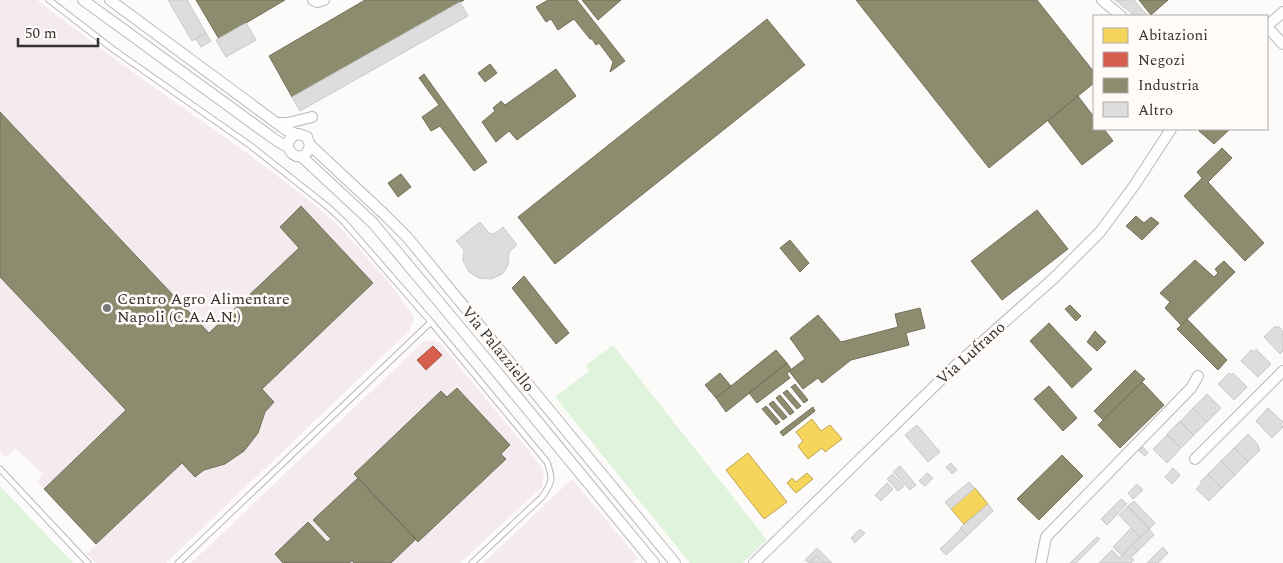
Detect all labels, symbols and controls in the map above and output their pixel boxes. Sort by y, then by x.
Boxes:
scale bar [18,15,98,47]
legend [1093,15,1268,130]
text: 50 m [25,22,57,45]
text: Abitazioni [1138,24,1208,47]
text: Negozi [1138,49,1185,72]
text: Industria [1138,74,1200,97]
text: Altro [1138,99,1173,122]
place label: Centro Agro Alimentare Napoli (C.A.A.N.) [117,287,290,329]
street label: Via Palazziello [456,301,540,397]
marker: Centro Agro Alimentare Napoli (C.A.A.N.) [101,302,113,314]
street label: Via Lufrano [931,315,1011,391]

